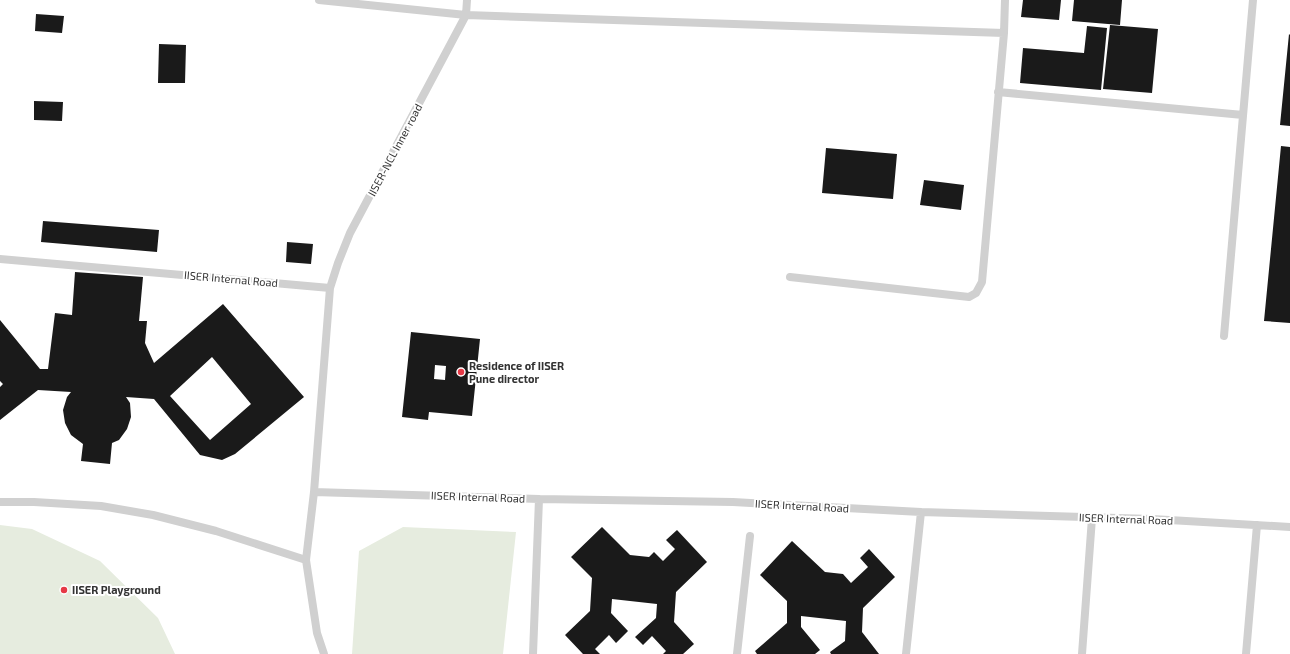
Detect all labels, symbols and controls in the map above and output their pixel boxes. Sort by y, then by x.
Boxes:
street label: IISER-NCL Inner road [365,101,424,198]
street label: IISER Internal Road [183,268,279,289]
place label: Residence of IISER Pune director [469,359,564,385]
marker: Residence of IISER Pune director [456,367,466,377]
street label: IISER Internal Road [431,488,525,505]
street label: IISER Internal Road [755,497,849,514]
street label: IISER Internal Road [1079,510,1173,527]
place label: IISER Playground [72,583,161,597]
marker: IISER Playground [59,585,69,595]

